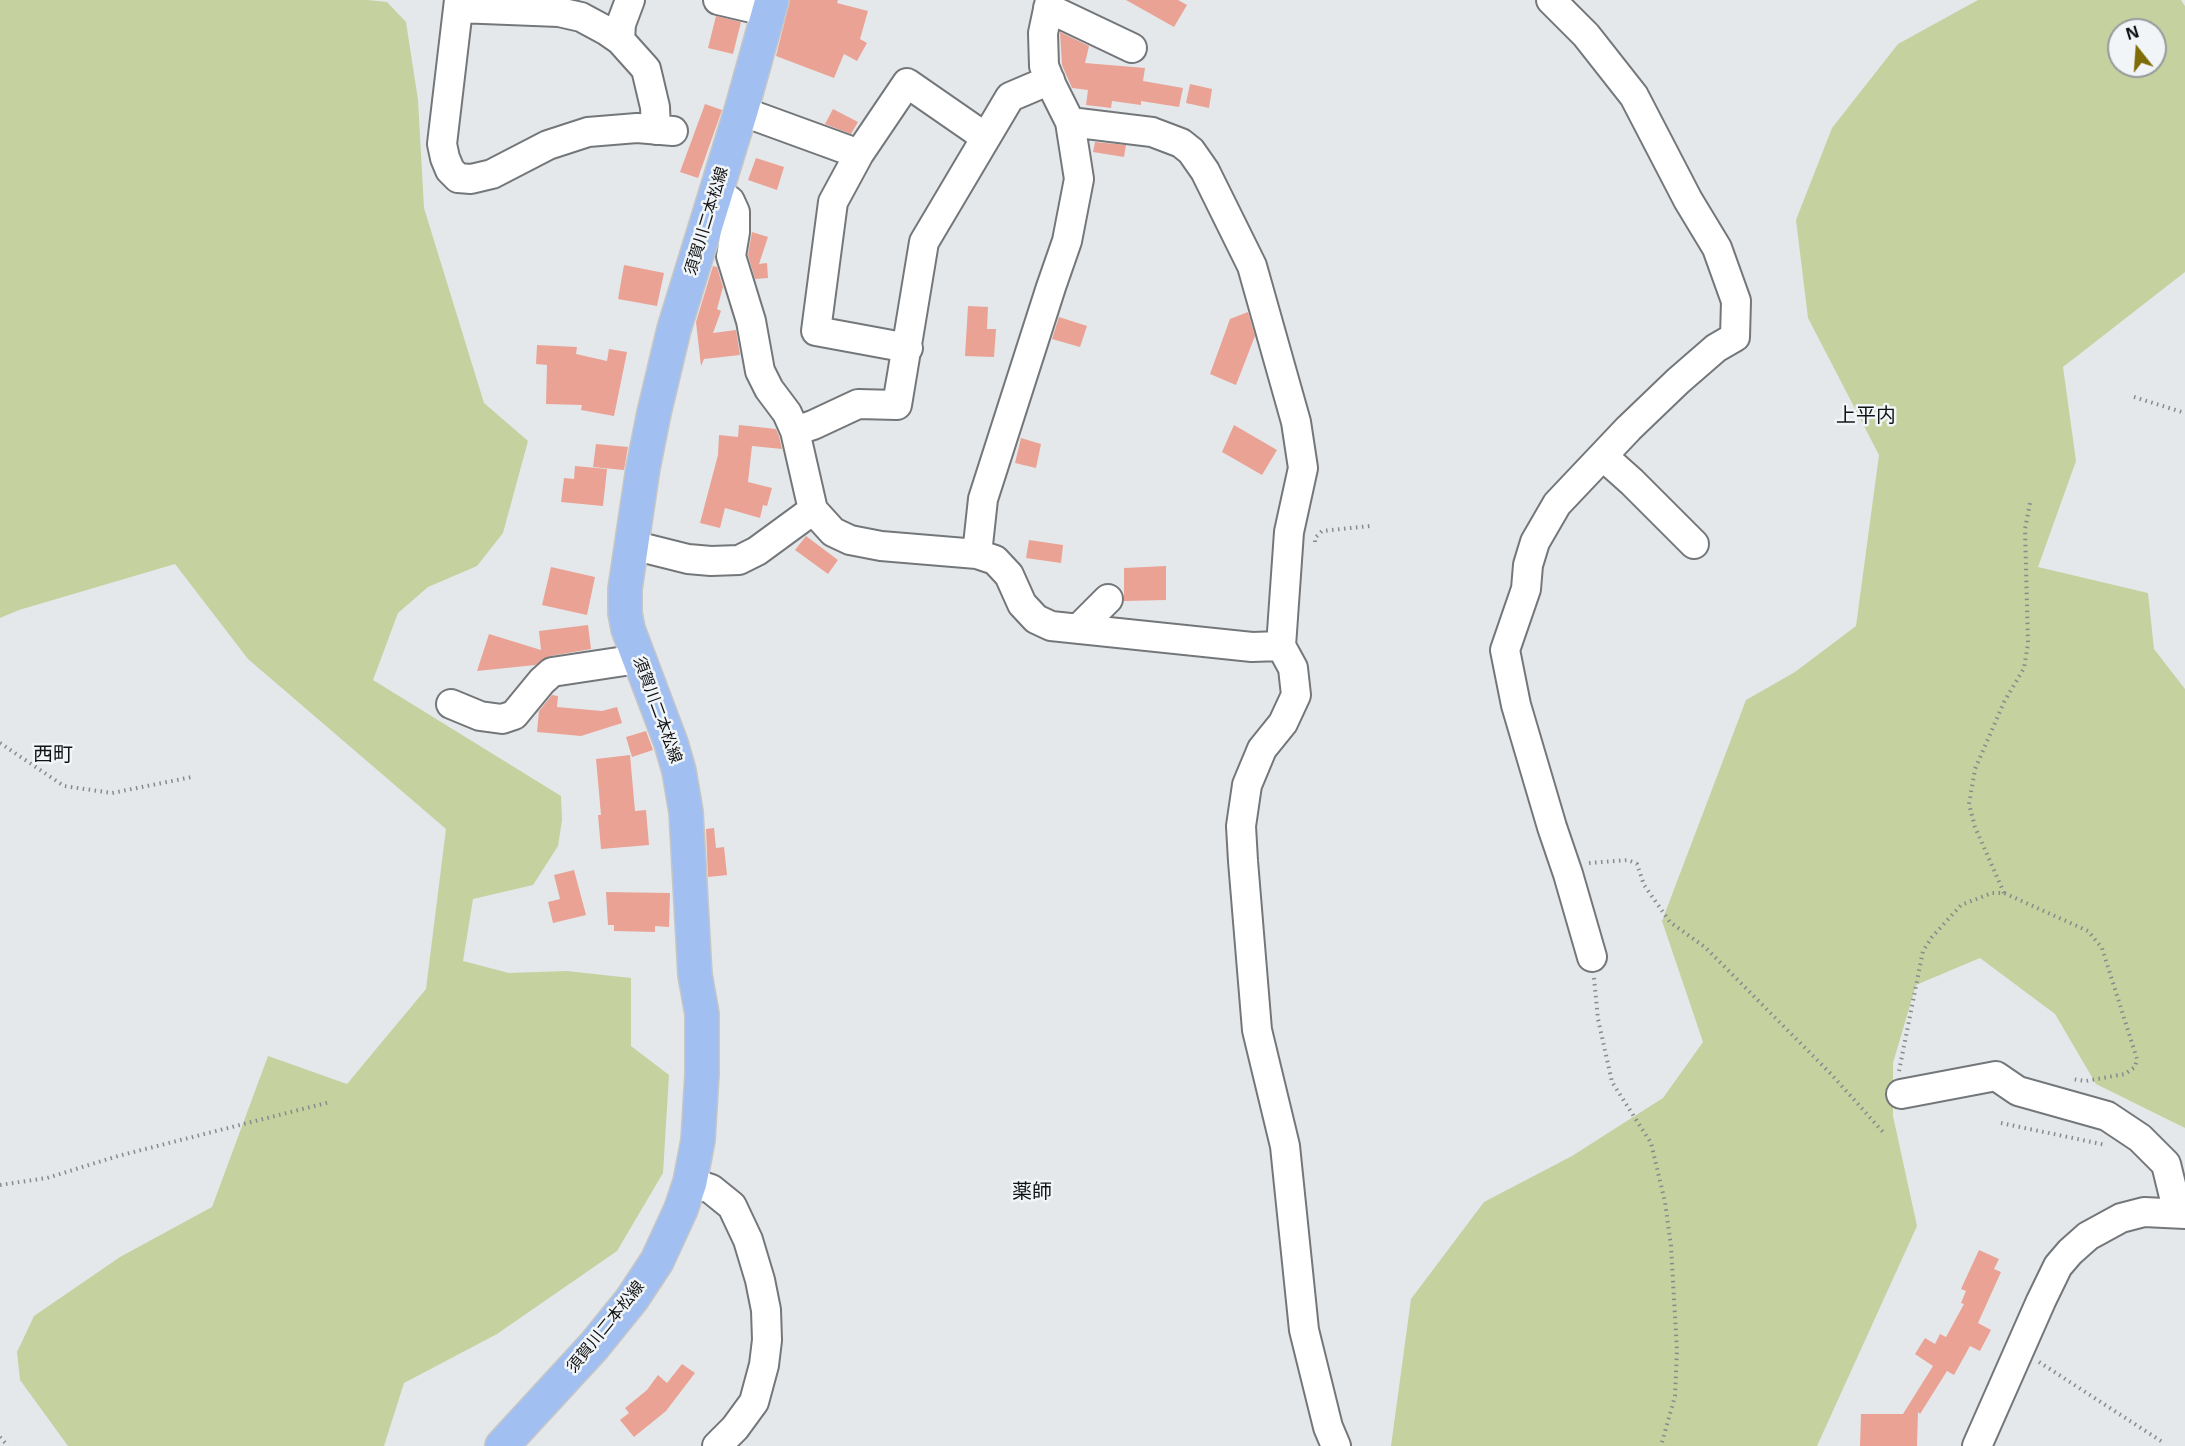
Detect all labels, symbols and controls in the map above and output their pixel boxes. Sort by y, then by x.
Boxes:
north arrow [2107,18,2167,78]
text: N [2123,20,2142,45]
street label: 須賀川二本松線 [681,165,733,277]
district label: 上平内 [1836,404,1896,428]
street label: 須賀川二本松線 [629,654,685,766]
district label: 西町 [33,743,73,767]
district label: 薬師 [1012,1180,1052,1204]
street label: 須賀川二本松線 [563,1277,649,1377]

